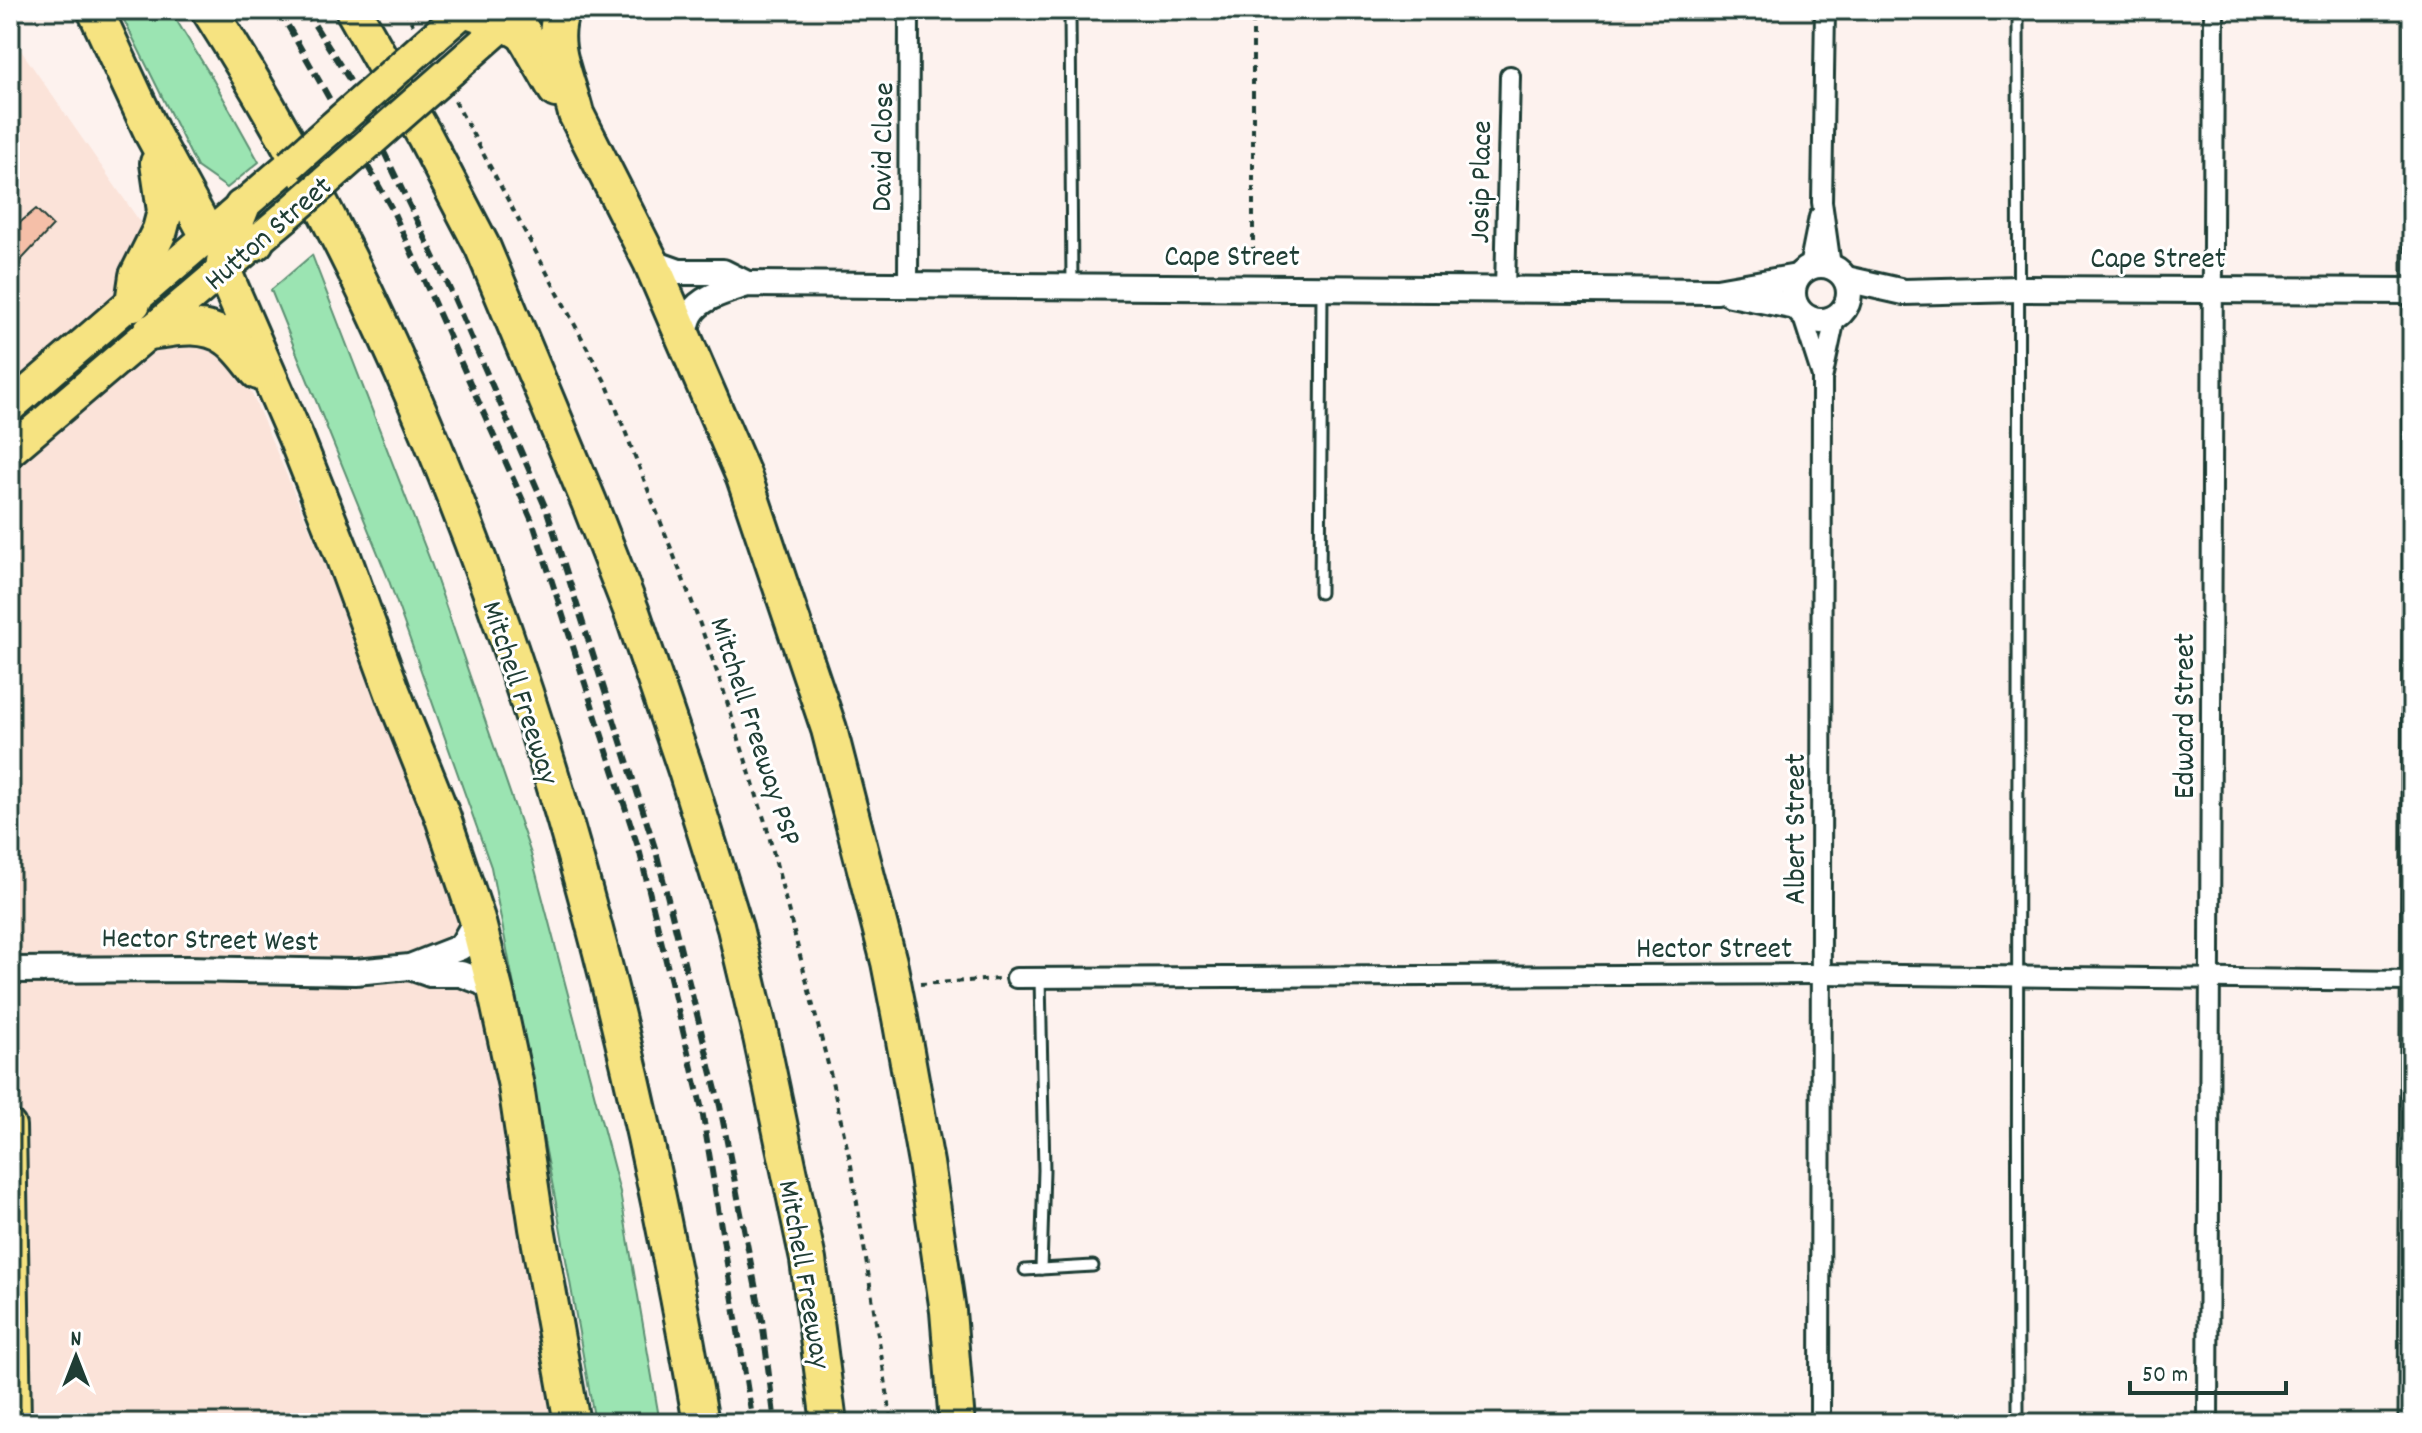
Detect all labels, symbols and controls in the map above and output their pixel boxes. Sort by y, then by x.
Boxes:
street label: David Close [863,82,908,212]
street label: Josip Place [1461,120,1506,244]
street label: Hutton Street [196,168,343,303]
street label: Cape Street [1164,238,1300,281]
street label: Cape Street [2090,240,2226,283]
street label: Mitchell Freeway [468,596,568,792]
street label: Mitchell Freeway PSP [695,613,810,852]
street label: Edward Street [2166,633,2209,799]
street label: Albert Street [1777,753,1820,905]
street label: Hector Street West [101,919,319,966]
street label: Hector Street [1636,930,1792,973]
street label: Mitchell Freeway [764,1177,839,1373]
north arrow [36,1317,116,1397]
text: N [71,1325,82,1356]
scale bar [2130,1345,2286,1395]
text: 50 m [2142,1359,2188,1393]

